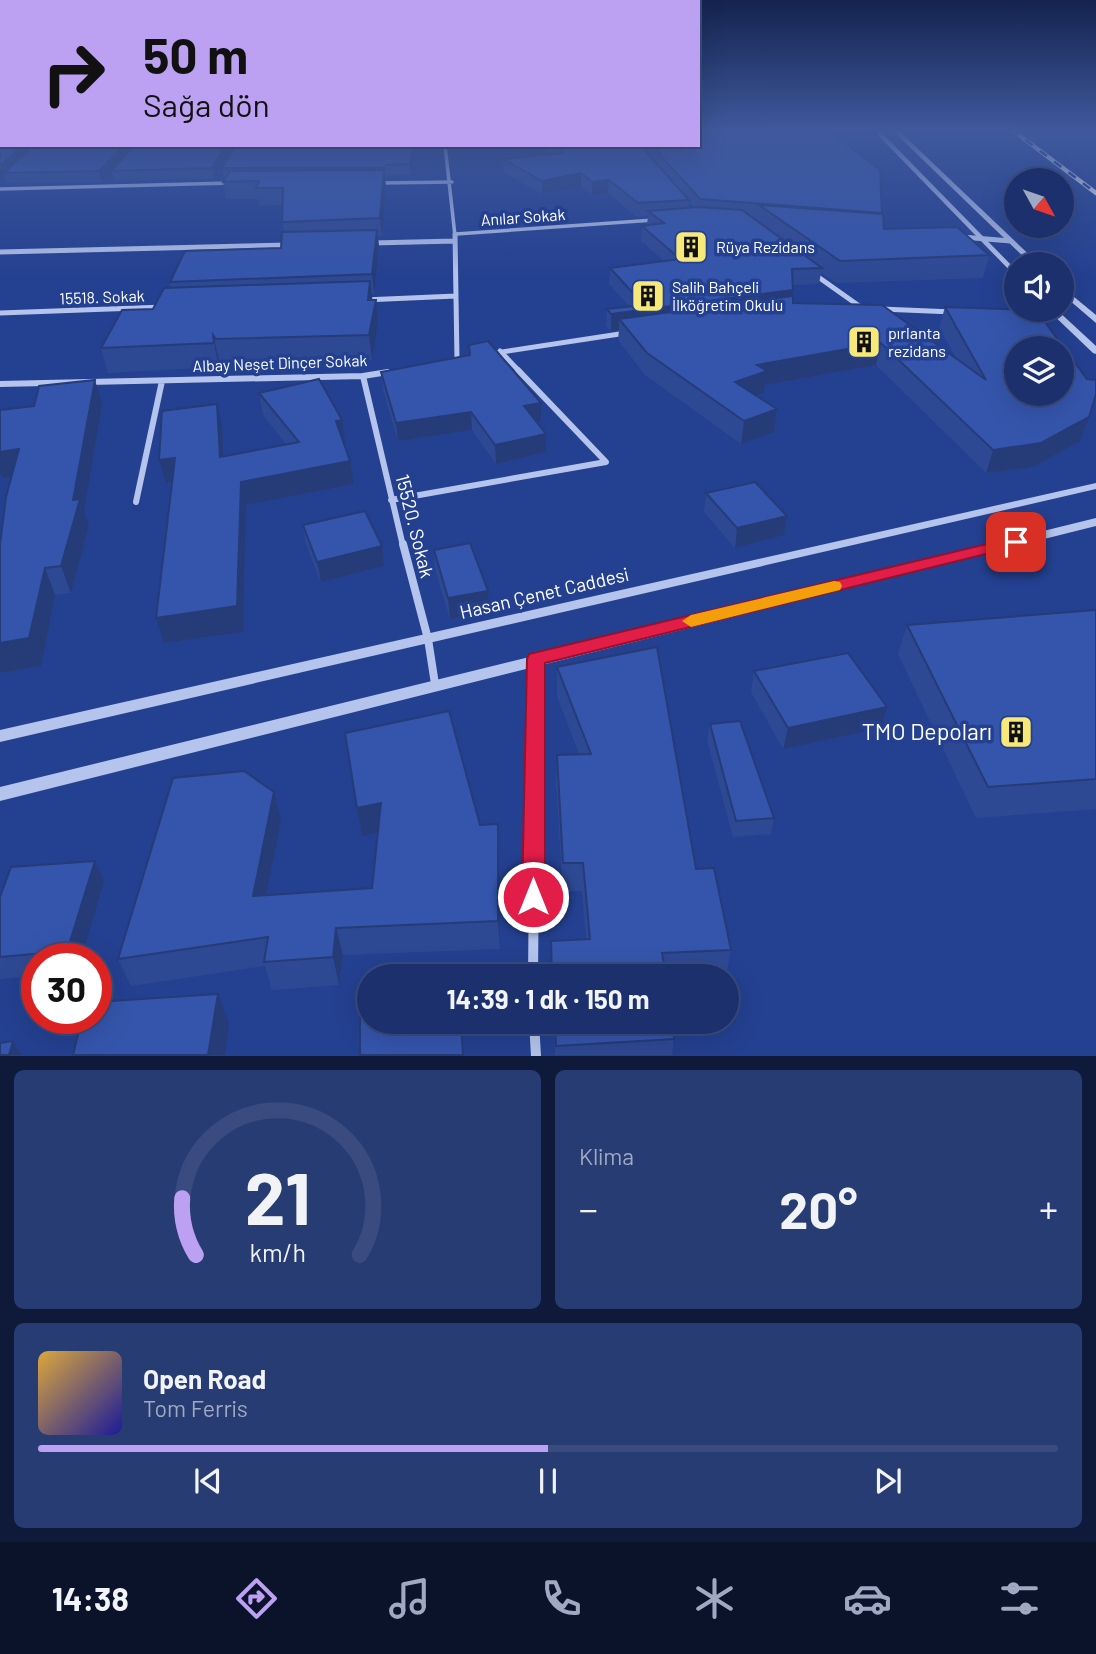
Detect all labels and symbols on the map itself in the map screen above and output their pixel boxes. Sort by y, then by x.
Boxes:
north arrow [1004,168,1074,238]
street label: Anılar Sokak [480,204,566,229]
building icon: Rüya Rezidans [672,228,710,266]
place label: Rüya Rezidans [716,237,815,256]
building icon: Salih Bahçeli İlköğretim Okulu [629,277,667,315]
place label: Salih Bahçeli İlköğretim Okulu [672,277,783,314]
street label: 15518. Sokak [59,286,145,307]
building icon: pırlanta rezidans [845,323,883,361]
place label: pırlanta rezidans [888,323,946,360]
street label: Albay Neşet Dinçer Sokak [192,350,368,375]
street label: 15520. Sokak [391,472,439,580]
pin [986,512,1046,572]
street label: Hasan Çenet Caddesi [457,562,630,623]
building icon: TMO Depoları [997,713,1035,751]
place label: TMO Depoları [862,717,992,745]
position arrow [496,860,570,934]
speed limit sign: 30 [21,943,112,1034]

